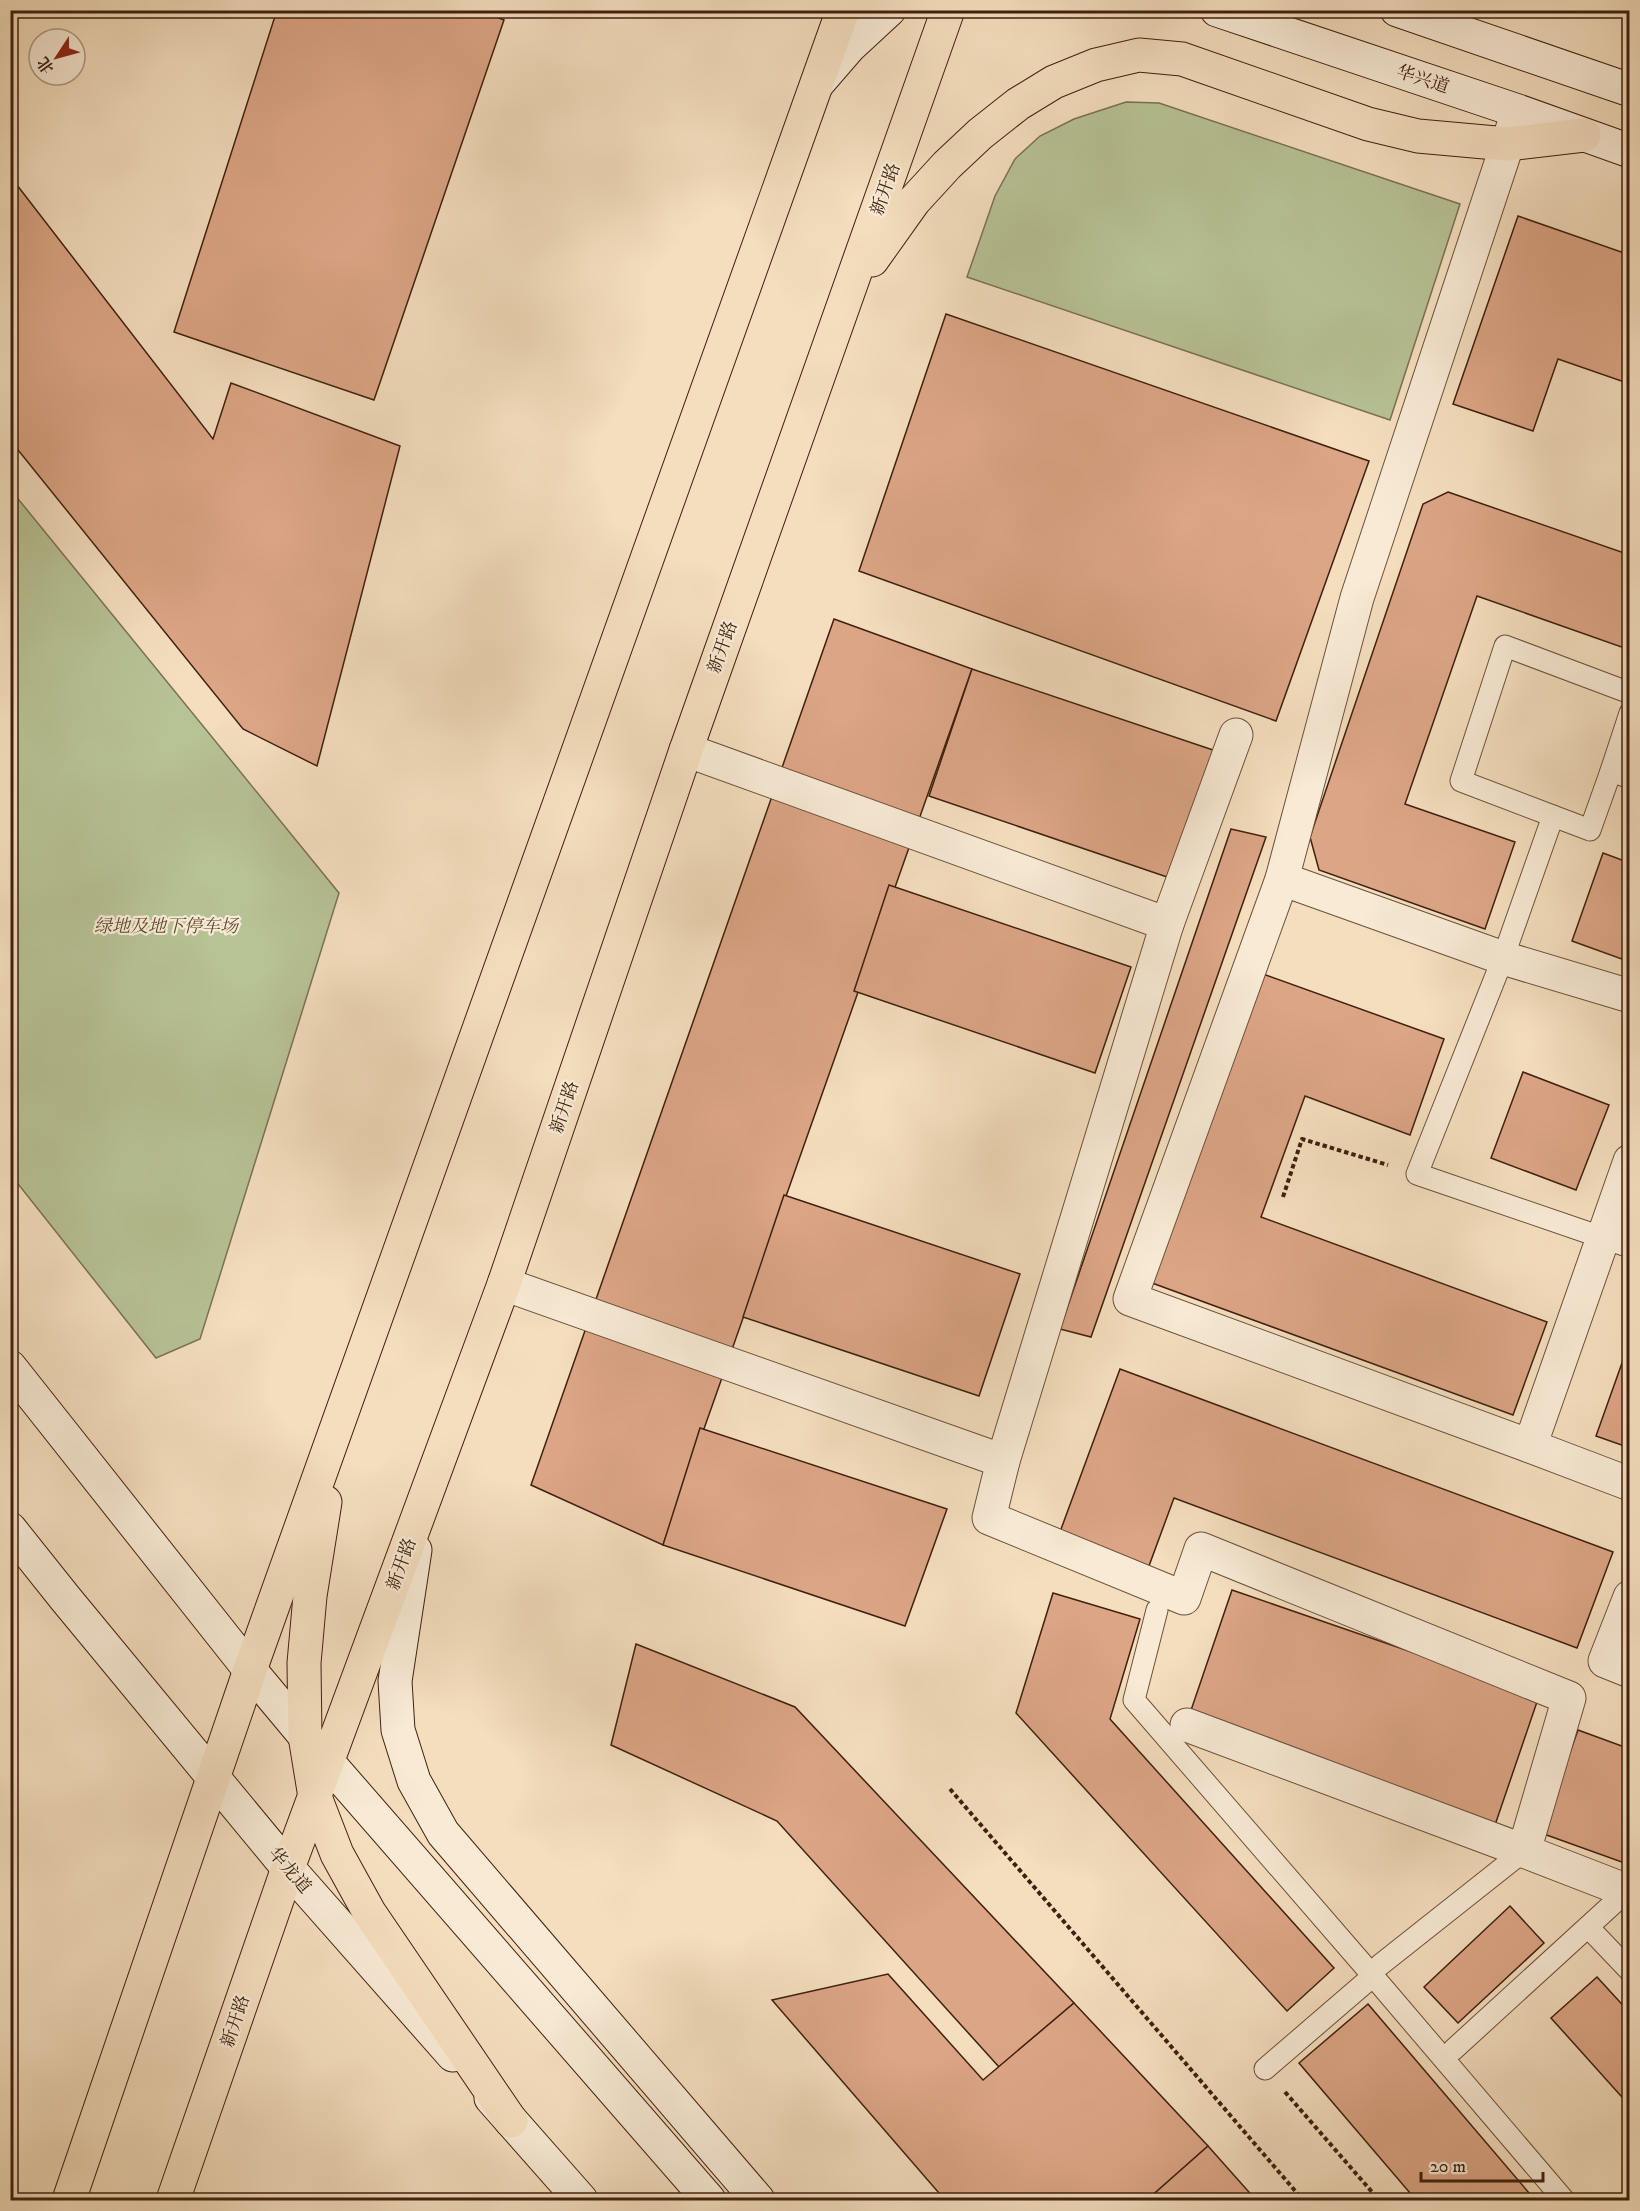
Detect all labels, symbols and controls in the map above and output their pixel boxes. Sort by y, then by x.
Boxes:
north arrow [27,27,87,87]
text: 北 [33,53,58,78]
street label: 华兴道 [1394,61,1452,99]
street label: 新开路 [866,160,906,218]
street label: 新开路 [703,618,743,676]
park label: 绿地及地下停车场 [94,916,240,938]
street label: 新开路 [546,1078,584,1136]
street label: 新开路 [382,1535,422,1593]
street label: 华龙道 [263,1843,315,1898]
street label: 新开路 [217,1992,255,2050]
scale bar [1421,2145,1542,2183]
text: 20 m [1430,2156,1466,2178]

